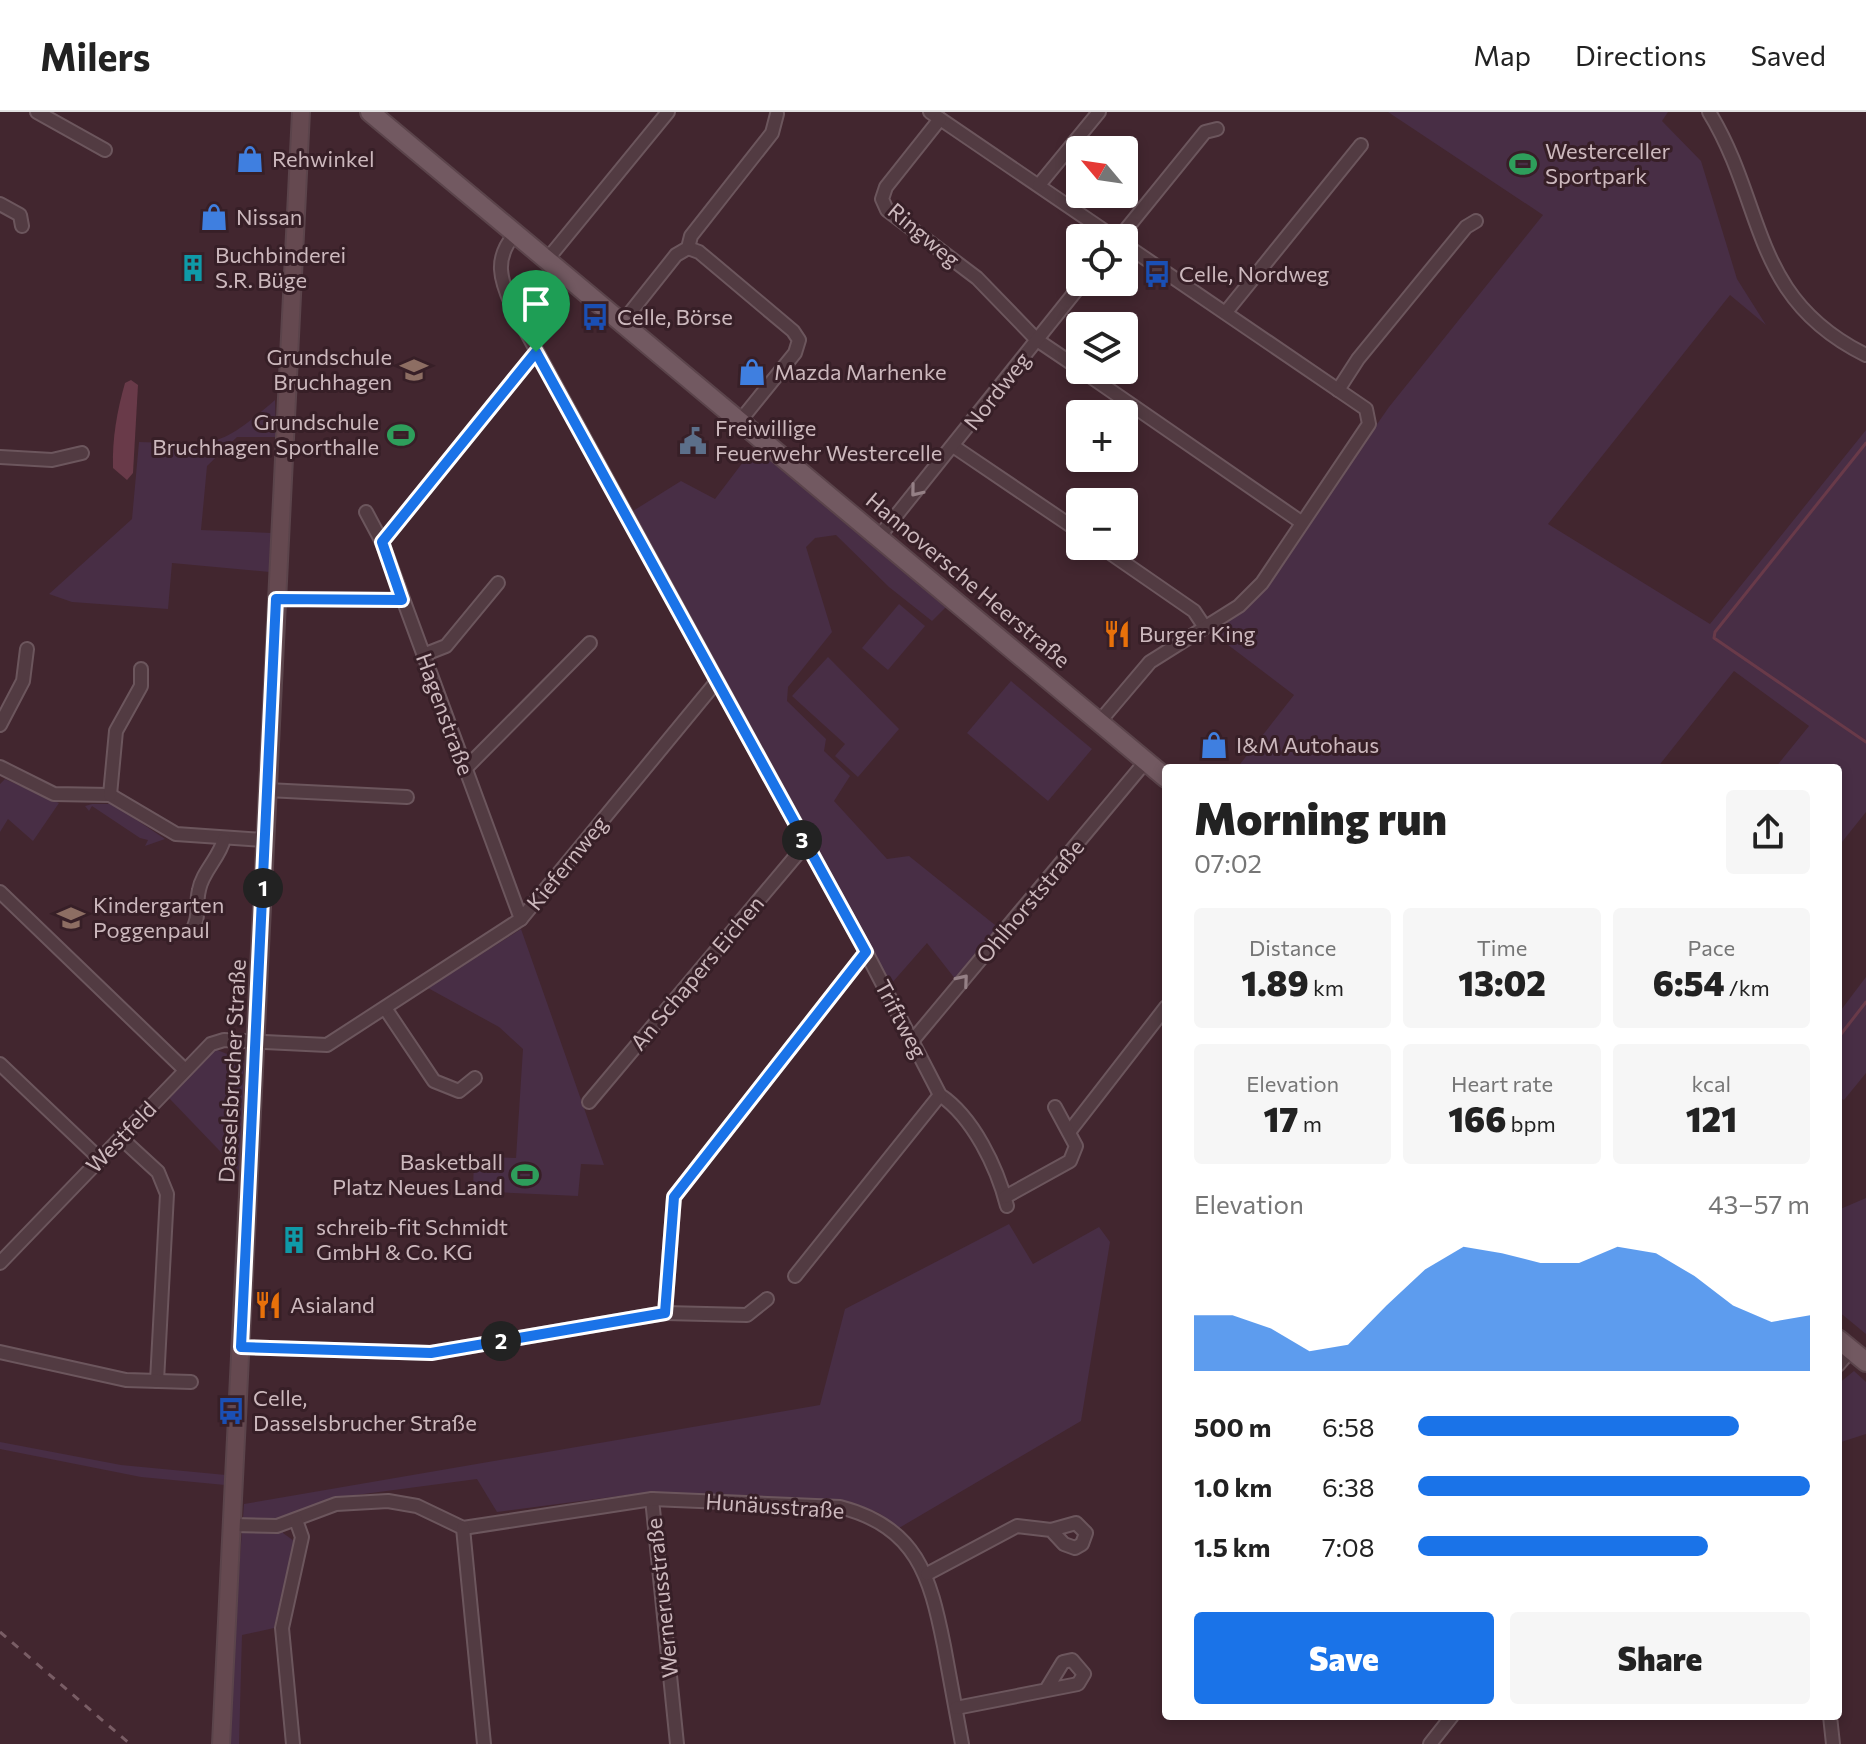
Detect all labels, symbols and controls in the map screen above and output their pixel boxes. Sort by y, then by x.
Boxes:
text: Milers [40,32,150,79]
text: Map [1473,38,1531,72]
text: Directions [1575,38,1706,72]
text: Saved [1750,38,1826,72]
north arrow [1066,136,1138,208]
map controls [1066,136,1138,560]
place label: Westerceller Sportpark [1545,137,1671,189]
shop icon: Rehwinkel [235,144,265,174]
place label: Rehwinkel [272,145,374,172]
sports icon: Westerceller Sportpark [1508,149,1538,179]
street label: Ringweg [883,197,966,273]
shop icon: Nissan [199,202,229,232]
place label: Nissan [236,203,302,230]
button: locate [1066,224,1138,296]
place label: Buchbinderei S.R. Büge [215,241,346,293]
building icon: Buchbinderei S.R. Büge [178,253,208,283]
bus stop icon: Celle, Nordweg [1142,259,1172,289]
place label: Celle, Nordweg [1179,260,1329,287]
pin [502,270,570,352]
icon: arrive [514,282,558,326]
bus stop icon: Celle, Börse [580,302,610,332]
place label: Celle, Börse [617,303,733,330]
button: layers [1066,312,1138,384]
place label: Grundschule Bruchhagen [267,343,392,395]
street label: Nordweg [958,346,1035,435]
school or university icon: Grundschule Bruchhagen [399,355,429,385]
shop icon: Mazda Marhenke [737,357,767,387]
place label: Mazda Marhenke [774,358,947,385]
button: + [1066,400,1138,472]
place label: Grundschule Bruchhagen Sporthalle [152,408,379,460]
place label: Freiwillige Feuerwehr Westercelle [715,414,942,466]
sports icon: Grundschule Bruchhagen Sporthalle [386,420,416,450]
public building icon: Freiwillige Feuerwehr Westercelle [678,426,708,456]
one-way arrow [911,482,926,496]
street label: Hannoversche Heerstraße [861,486,1076,673]
button: − [1066,488,1138,560]
restaurant icon: Burger King [1102,619,1132,649]
place label: Burger King [1139,620,1256,647]
street label: Hagenstraße [411,649,480,779]
shop icon: I&M Autohaus [1199,730,1229,760]
place label: I&M Autohaus [1236,731,1379,758]
text: Morning run [1194,790,1447,844]
button: share [1726,790,1810,874]
street label: Kiefernweg [520,810,613,915]
pin: 3 [782,820,822,860]
text: 3 [796,826,808,853]
street label: Ohlhorststraße [970,833,1089,968]
text: 07:02 [1194,847,1262,878]
pin: 1 [243,868,283,908]
text: 1 [258,874,268,901]
street label: An Schapers Eichen [624,890,769,1055]
place label: Kindergarten Poggenpaul [93,891,224,943]
school or university icon: Kindergarten Poggenpaul [56,903,86,933]
text: Distance [1249,934,1336,961]
text: Time [1477,934,1527,961]
text: Pace [1687,934,1735,961]
street label: Dasselsbrucher Straße [212,959,251,1183]
text: 1.89 [1241,961,1309,1003]
text: 13:02 [1458,961,1546,1003]
text: 6:54 [1653,961,1725,1003]
text: km [1309,974,1344,1001]
text: /km [1725,974,1770,1001]
street label: Triftweg [870,975,933,1063]
one-way arrow [953,975,968,990]
text: Elevation [1246,1070,1339,1097]
text: Heart rate [1451,1070,1553,1097]
text: kcal [1692,1070,1731,1097]
street label: Westfeld [80,1095,161,1178]
text: 17 [1263,1097,1298,1139]
text: 166 [1448,1097,1506,1139]
text: 121 [1686,1097,1737,1139]
text: m [1298,1110,1322,1137]
text: bpm [1506,1110,1556,1137]
place label: Basketball Platz Neues Land [332,1148,503,1200]
sports icon: Basketball Platz Neues Land [510,1160,540,1190]
text: Elevation [1194,1188,1304,1219]
text: 43–57 m [1708,1188,1810,1219]
place label: schreib-fit Schmidt GmbH & Co. KG [316,1213,508,1265]
building icon: schreib-fit Schmidt GmbH & Co. KG [279,1225,309,1255]
restaurant icon: Asialand [253,1290,283,1320]
place label: Asialand [290,1291,375,1318]
pin: 2 [481,1321,521,1361]
text: 2 [495,1327,507,1354]
place label: Celle, Dasselsbrucher Straße [253,1384,477,1436]
bus stop icon: Celle, Dasselsbrucher Straße [216,1396,246,1426]
text: 500 m [1194,1411,1271,1442]
text: 6:58 [1322,1411,1375,1442]
text: 1.0 km [1194,1471,1272,1502]
text: 6:38 [1322,1471,1375,1502]
street label: Hunäusstraße [705,1487,845,1524]
street label: Wernerusstraße [640,1517,683,1679]
text: 1.5 km [1194,1531,1270,1562]
text: 7:08 [1322,1531,1375,1562]
button: Save [1194,1612,1494,1704]
button: Share [1510,1612,1810,1704]

